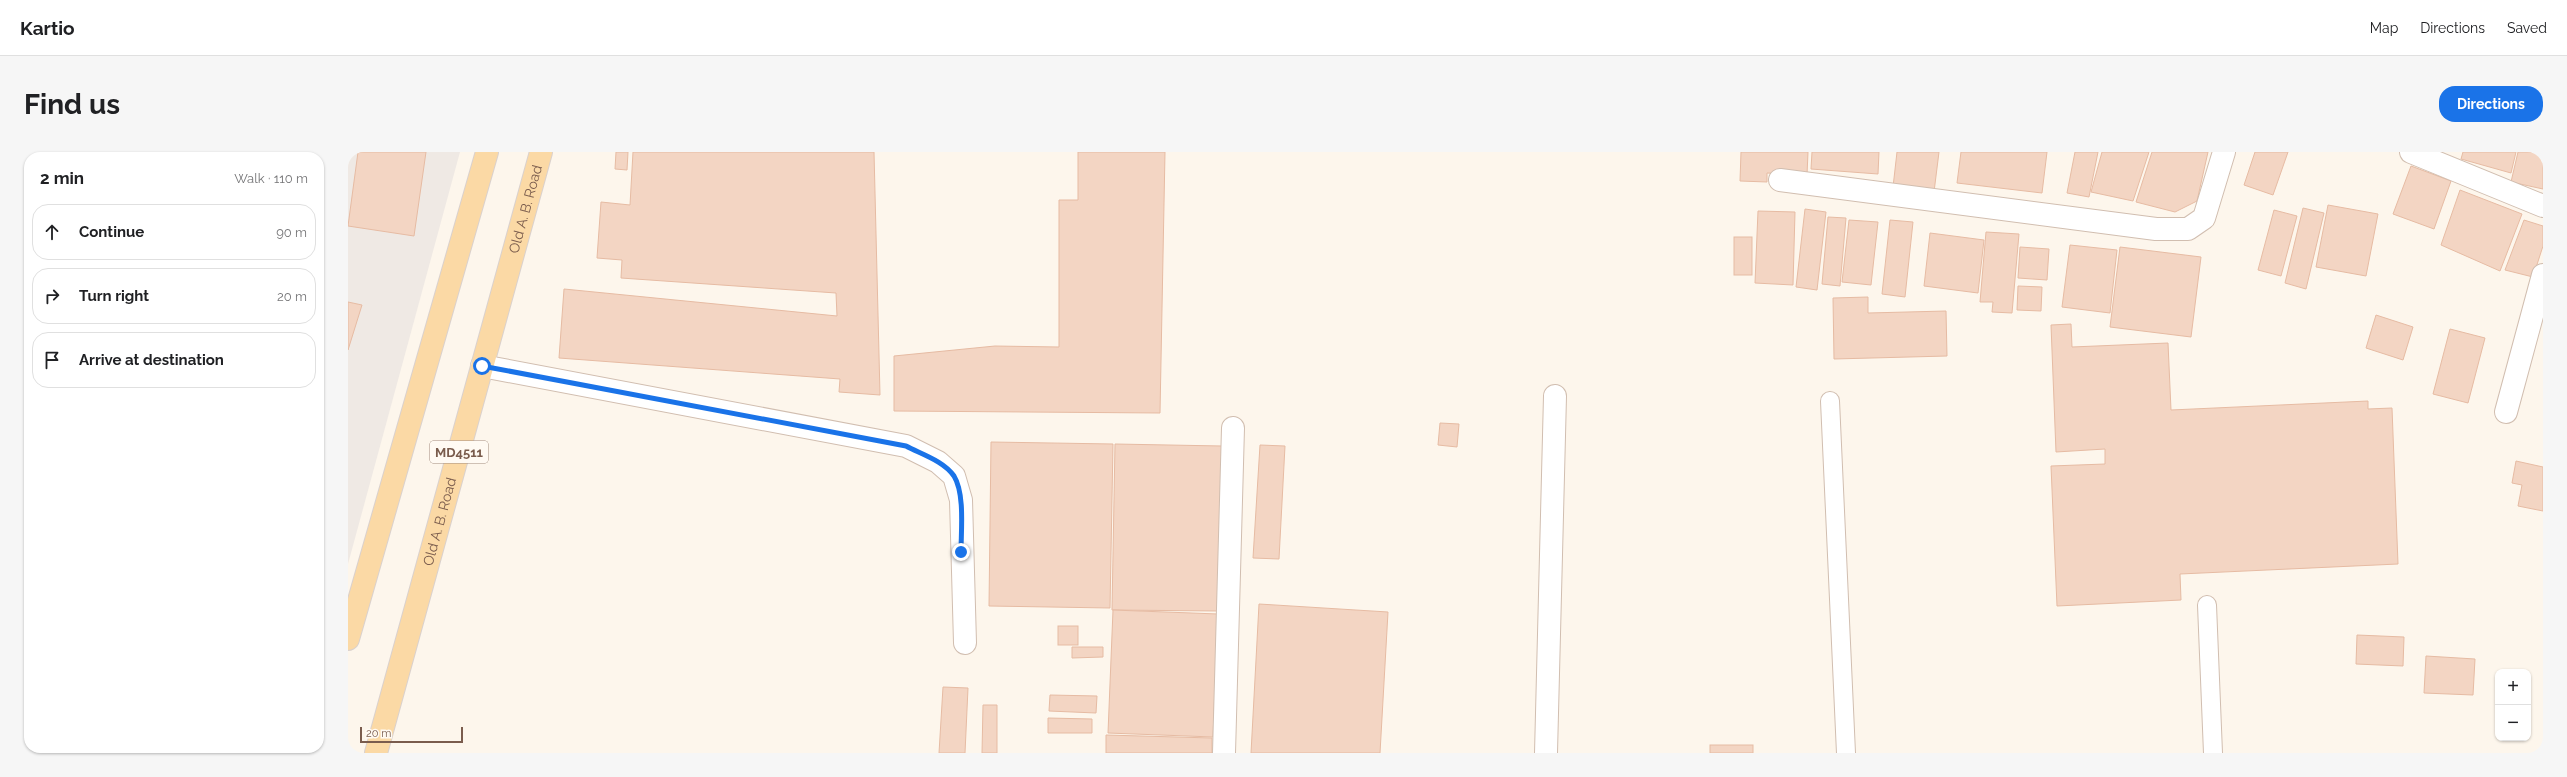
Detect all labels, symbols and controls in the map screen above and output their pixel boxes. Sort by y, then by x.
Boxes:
text: Kartio [20,17,75,39]
text: Map [2370,20,2398,36]
text: Directions [2420,20,2485,36]
text: Saved [2507,20,2547,36]
button: Directions [2439,86,2543,122]
text: Find us [24,88,120,121]
street label: Old A. B. Road [506,163,545,255]
text: 2 min [40,168,84,188]
text: Walk · 110 m [234,171,308,186]
icon: ahead [41,221,63,243]
text: Continue [79,223,144,241]
text: 90 m [276,225,307,240]
icon: right [41,285,63,307]
text: Turn right [79,287,149,305]
text: 20 m [277,289,307,304]
icon: arrive [41,349,63,371]
text: Arrive at destination [79,351,224,369]
route start [473,357,491,375]
road number: MD4511 [430,441,488,463]
street label: Old A. B. Road [420,476,459,568]
route end [952,543,970,561]
map controls [2495,669,2531,741]
button: + [2495,669,2531,705]
button: − [2495,705,2531,741]
scale bar [360,725,463,744]
text: 20 m [366,727,391,740]

